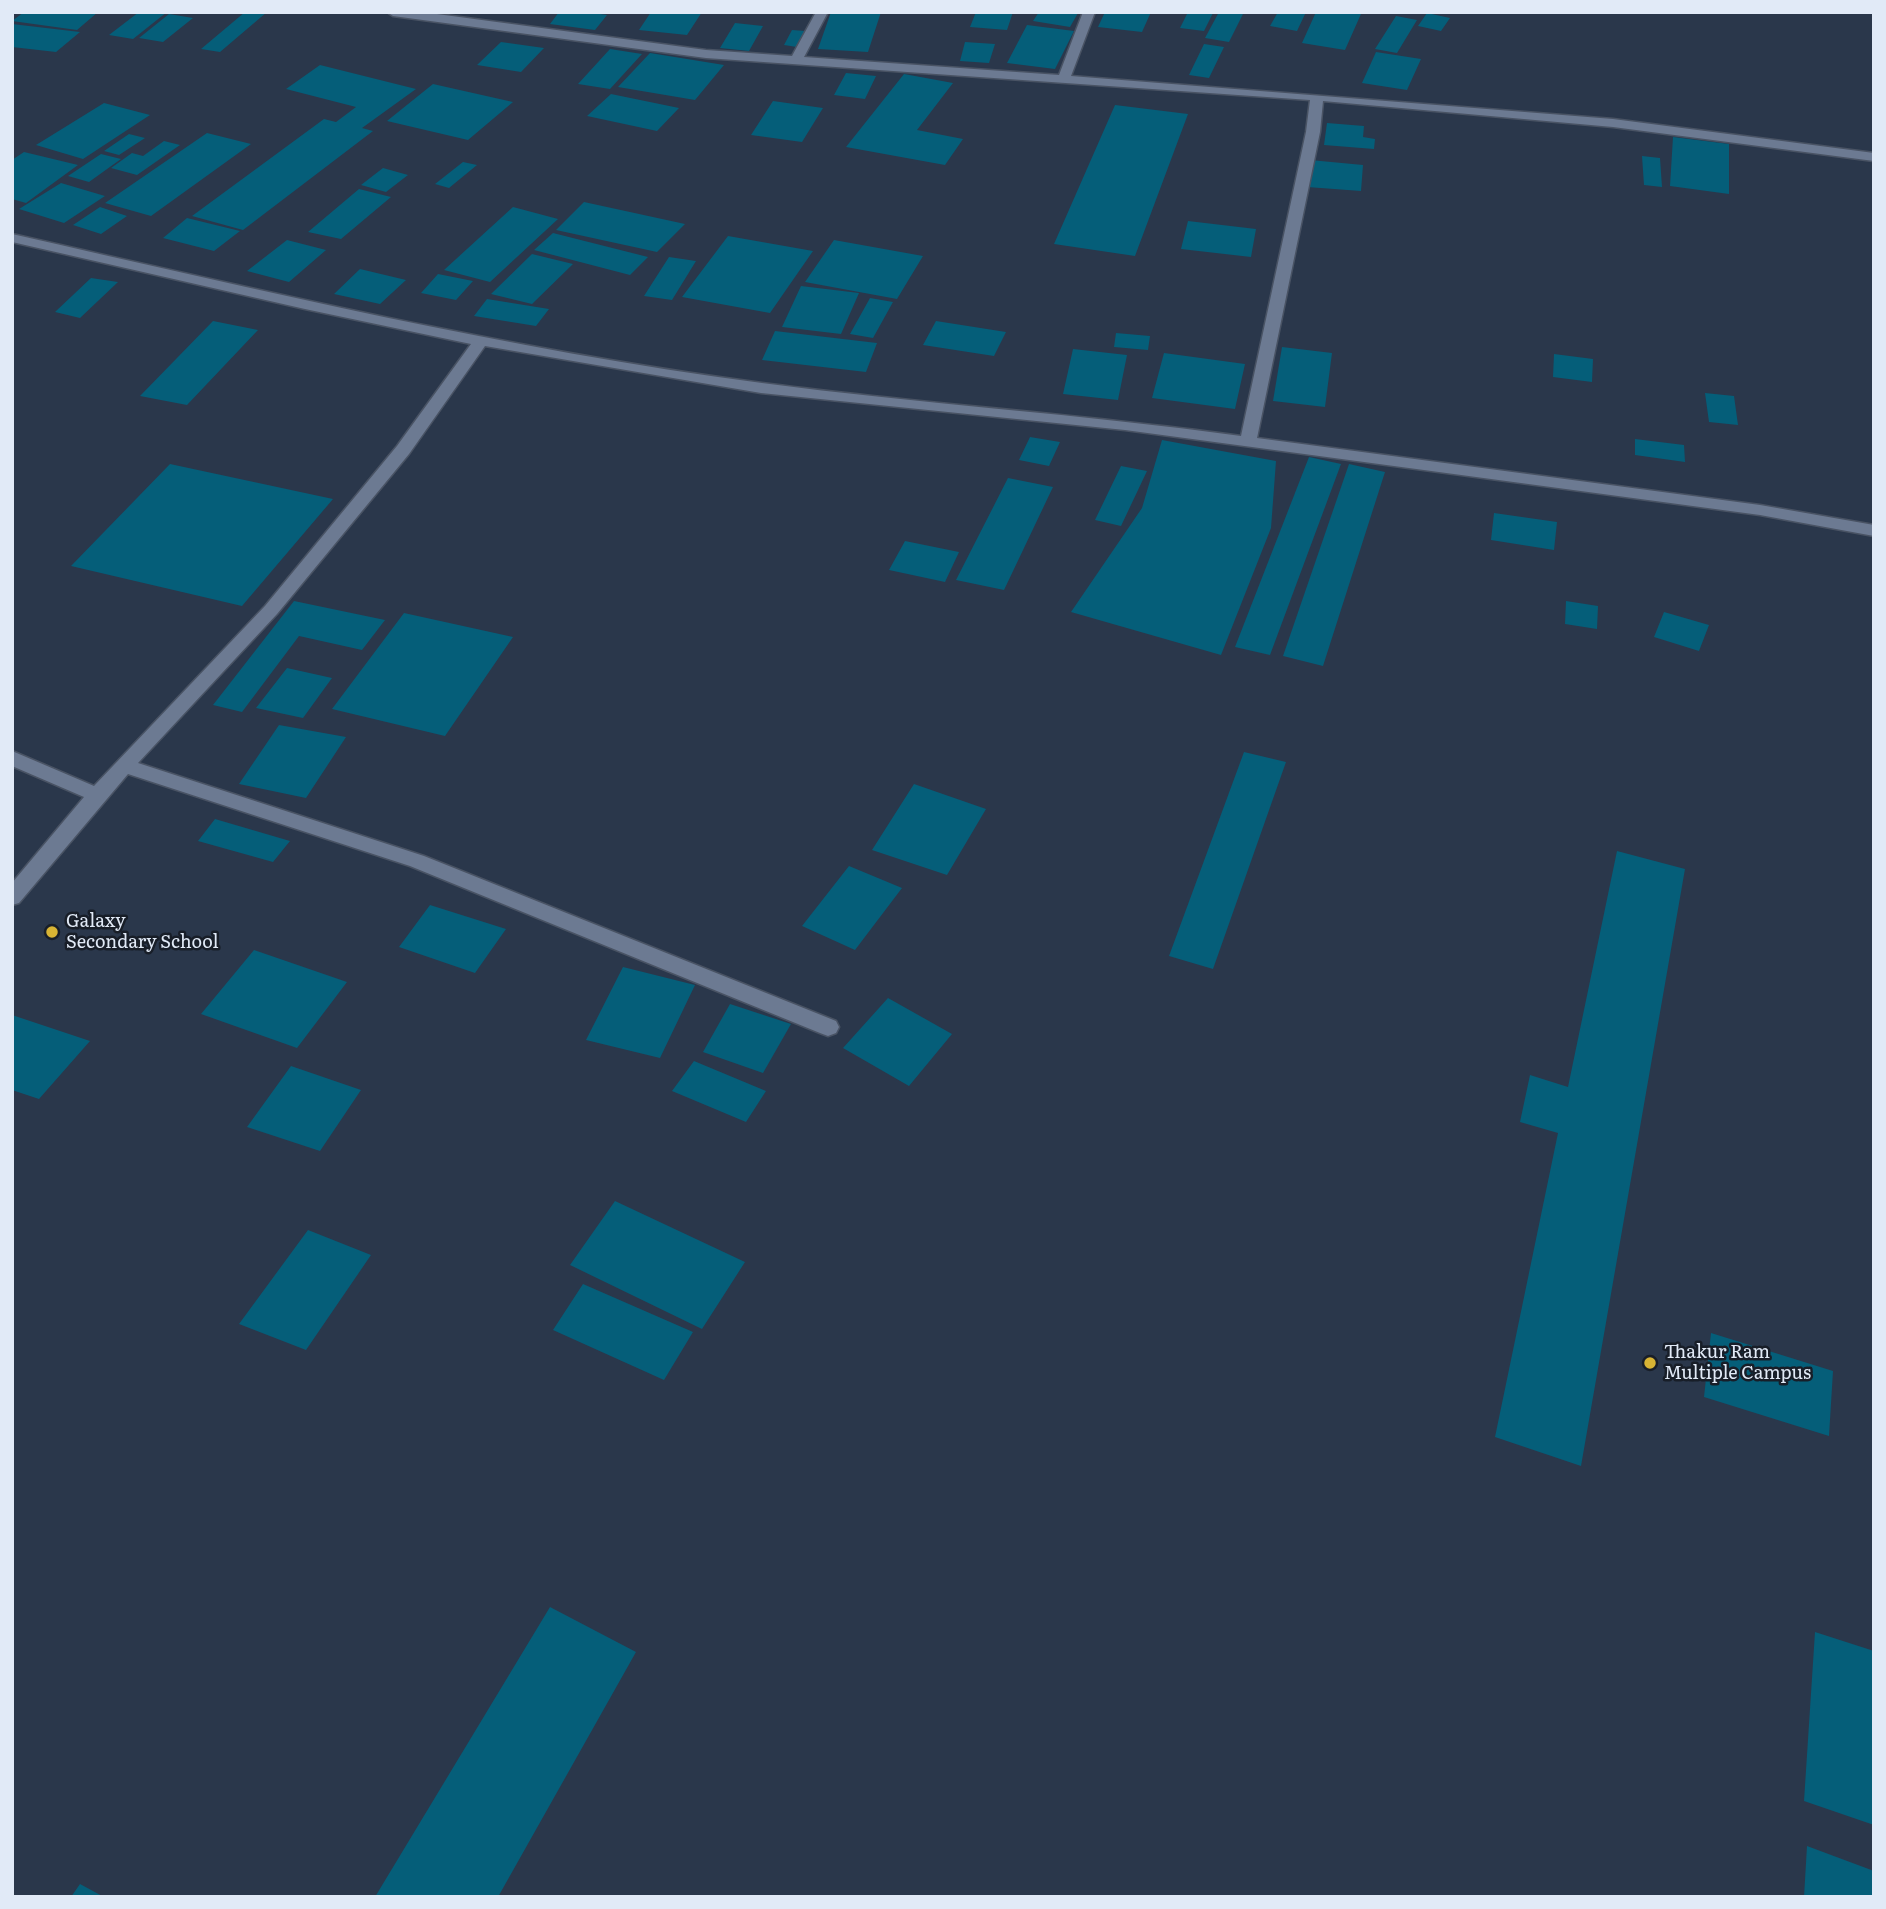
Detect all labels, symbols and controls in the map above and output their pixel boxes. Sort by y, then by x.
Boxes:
place label: Galaxy Secondary School [66,911,218,954]
marker: Galaxy Secondary School [44,924,60,940]
place label: Thakur Ram Multiple Campus [1664,1342,1811,1384]
marker: Thakur Ram Multiple Campus [1642,1355,1658,1371]

